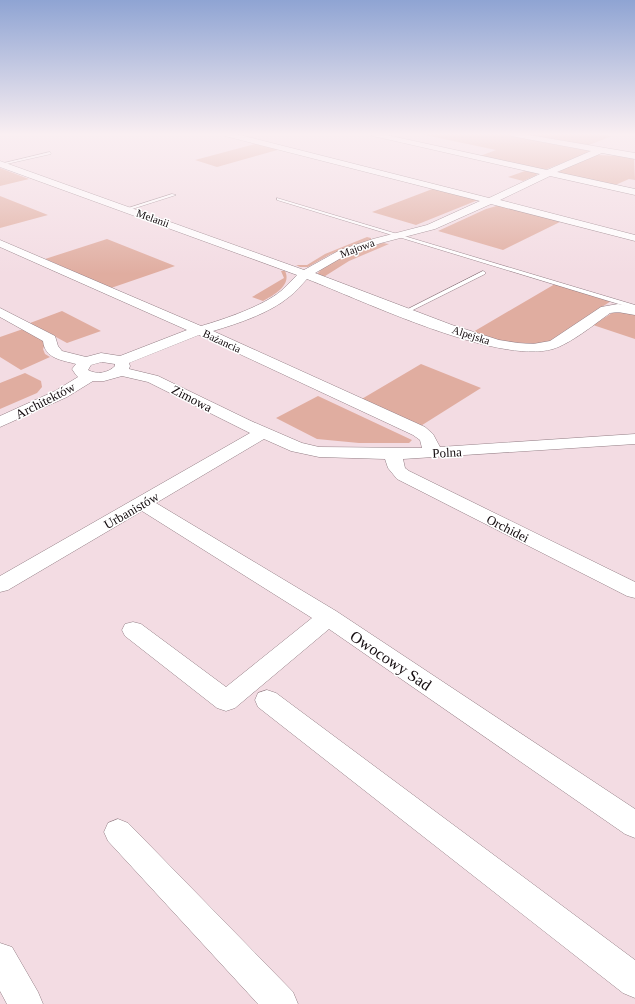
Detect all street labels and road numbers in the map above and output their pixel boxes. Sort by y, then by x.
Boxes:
street label: Melanii [135,207,171,229]
street label: Majowa [338,236,376,260]
street label: Alpejska [451,323,492,347]
street label: Bażancia [201,327,243,355]
street label: Architektów [13,379,78,422]
street label: Zimowa [169,382,215,415]
street label: Polna [432,444,462,461]
street label: Urbanistów [101,488,162,532]
street label: Orchidei [484,511,532,546]
street label: Owocowy Sad [347,627,434,695]

